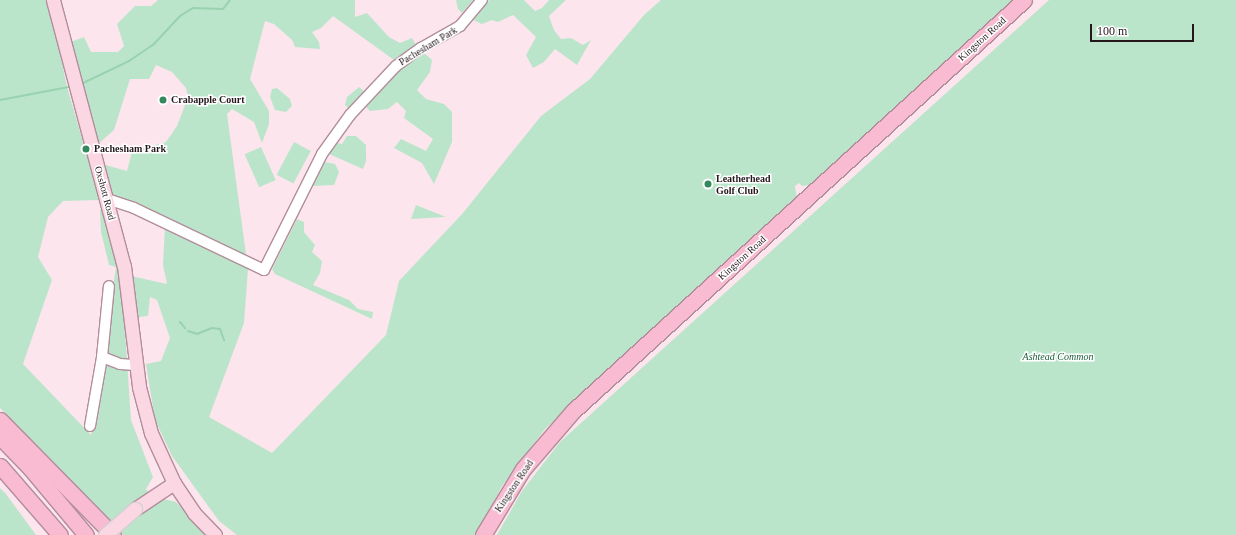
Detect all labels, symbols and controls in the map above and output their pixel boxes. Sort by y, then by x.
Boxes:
street label: Kingston Road [956,14,1008,64]
scale bar [1092,16,1196,42]
street label: Pachesham Park [397,24,459,68]
text: 100 m [1097,24,1127,38]
place label: Crabapple Court [171,94,245,106]
marker: Crabapple Court [158,95,168,105]
place label: Pachesham Park [94,143,166,155]
marker: Pachesham Park [81,144,91,154]
street label: Oxshott Road [92,165,118,221]
place label: Leatherhead Golf Club [716,172,770,196]
marker: Leatherhead Golf Club [703,179,713,189]
street label: Kingston Road [716,233,768,283]
park label: Ashtead Common [1023,351,1093,363]
street label: Kingston Road [492,458,536,514]

